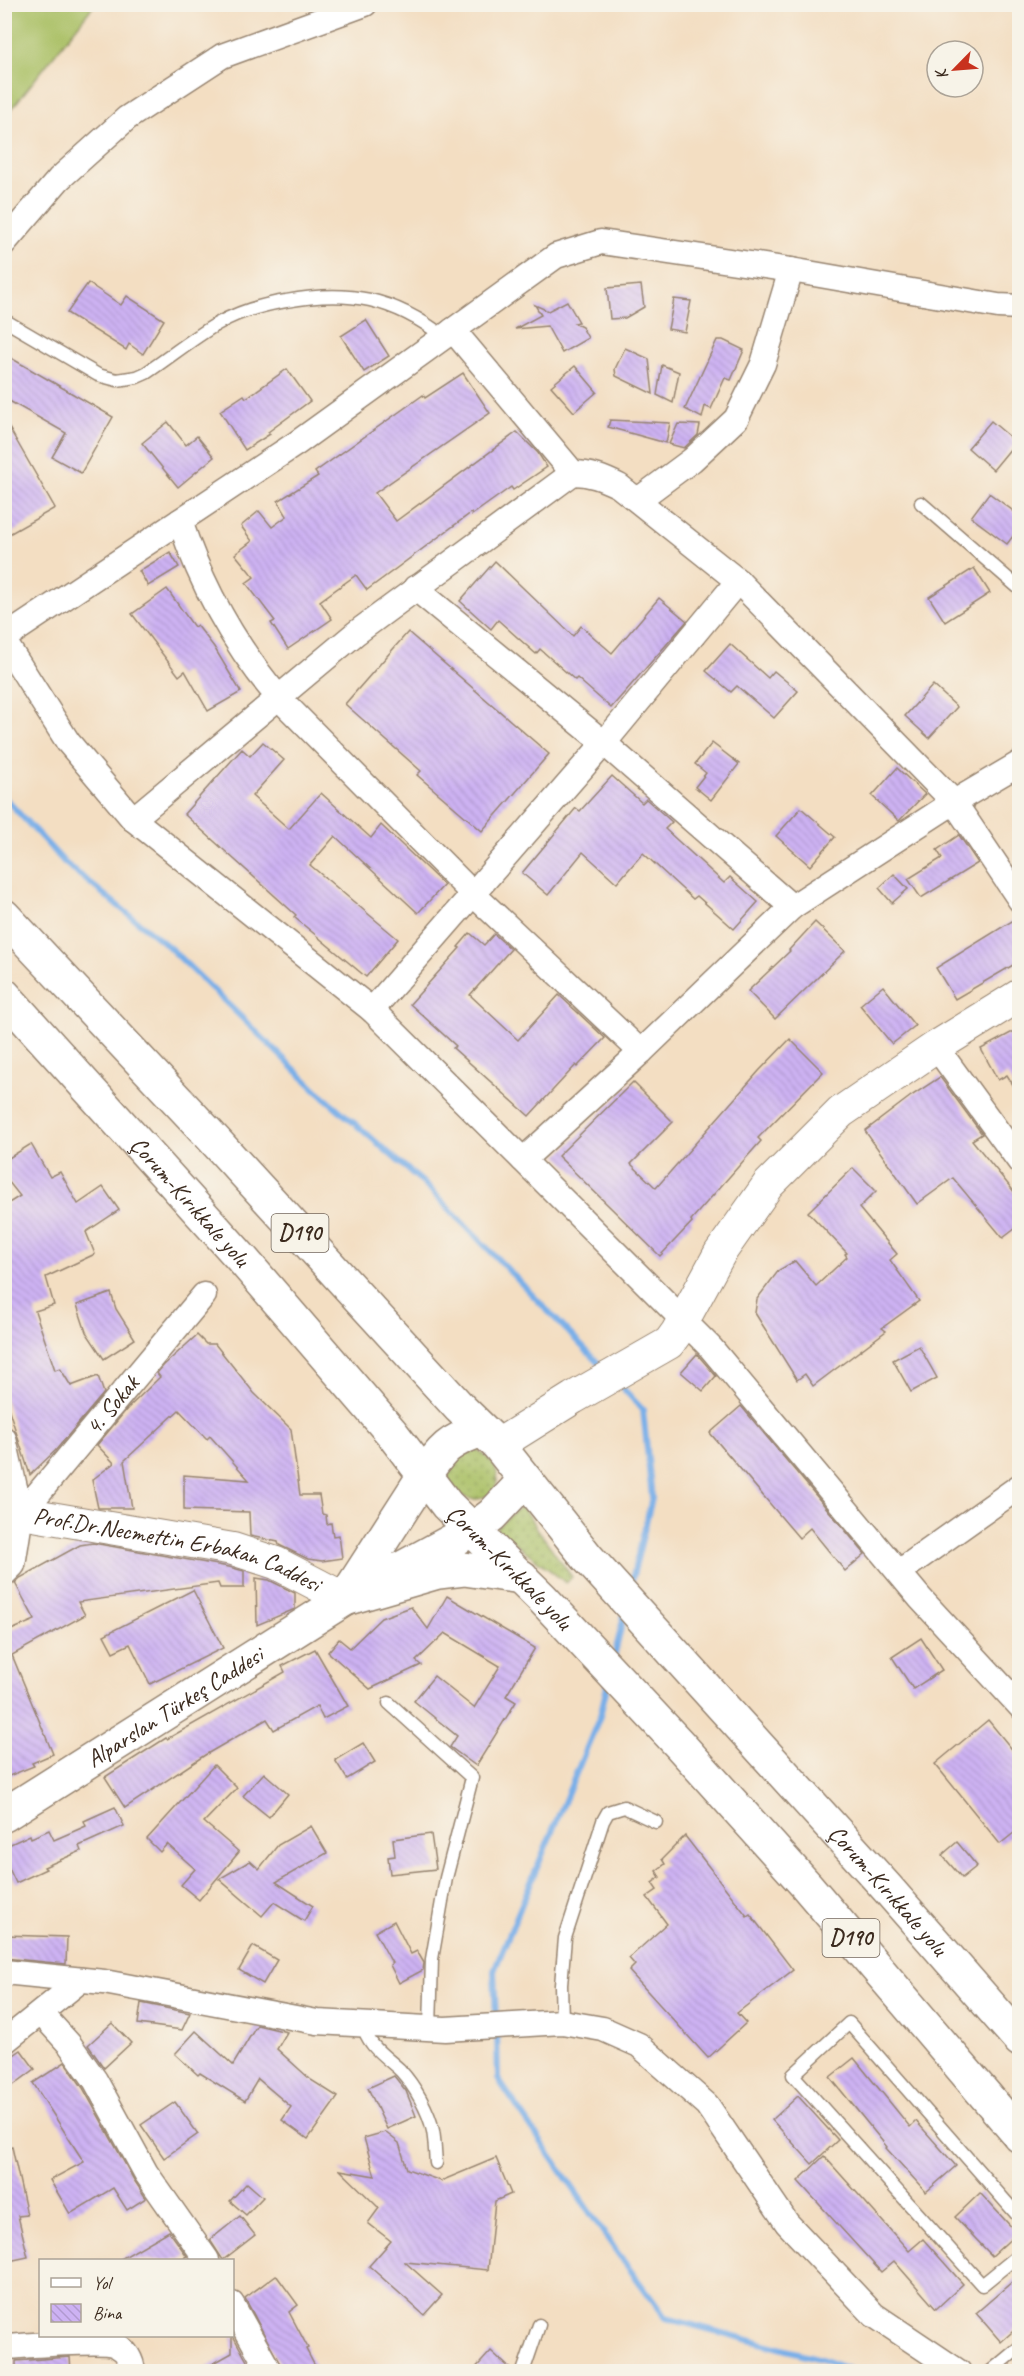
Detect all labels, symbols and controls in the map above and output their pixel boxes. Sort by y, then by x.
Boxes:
north arrow [925,39,985,99]
text: K [930,64,953,83]
street label: Çorum-Kırıkkale yolu [124,1130,258,1274]
road number: D190 [272,1214,328,1252]
street label: 4. Sokak [79,1367,147,1441]
street label: Çorum-Kırıkkale yolu [441,1498,580,1637]
street label: Prof.Dr.Necmettin Erbakan Caddesi [31,1500,328,1600]
street label: Alparslan Türkeş Caddesi [81,1638,271,1774]
street label: Çorum-Kırıkkale yolu [822,1819,956,1963]
road number: D190 [822,1919,880,1957]
legend [39,2259,234,2337]
text: Yol [93,2272,113,2294]
text: Bina [93,2302,123,2324]

